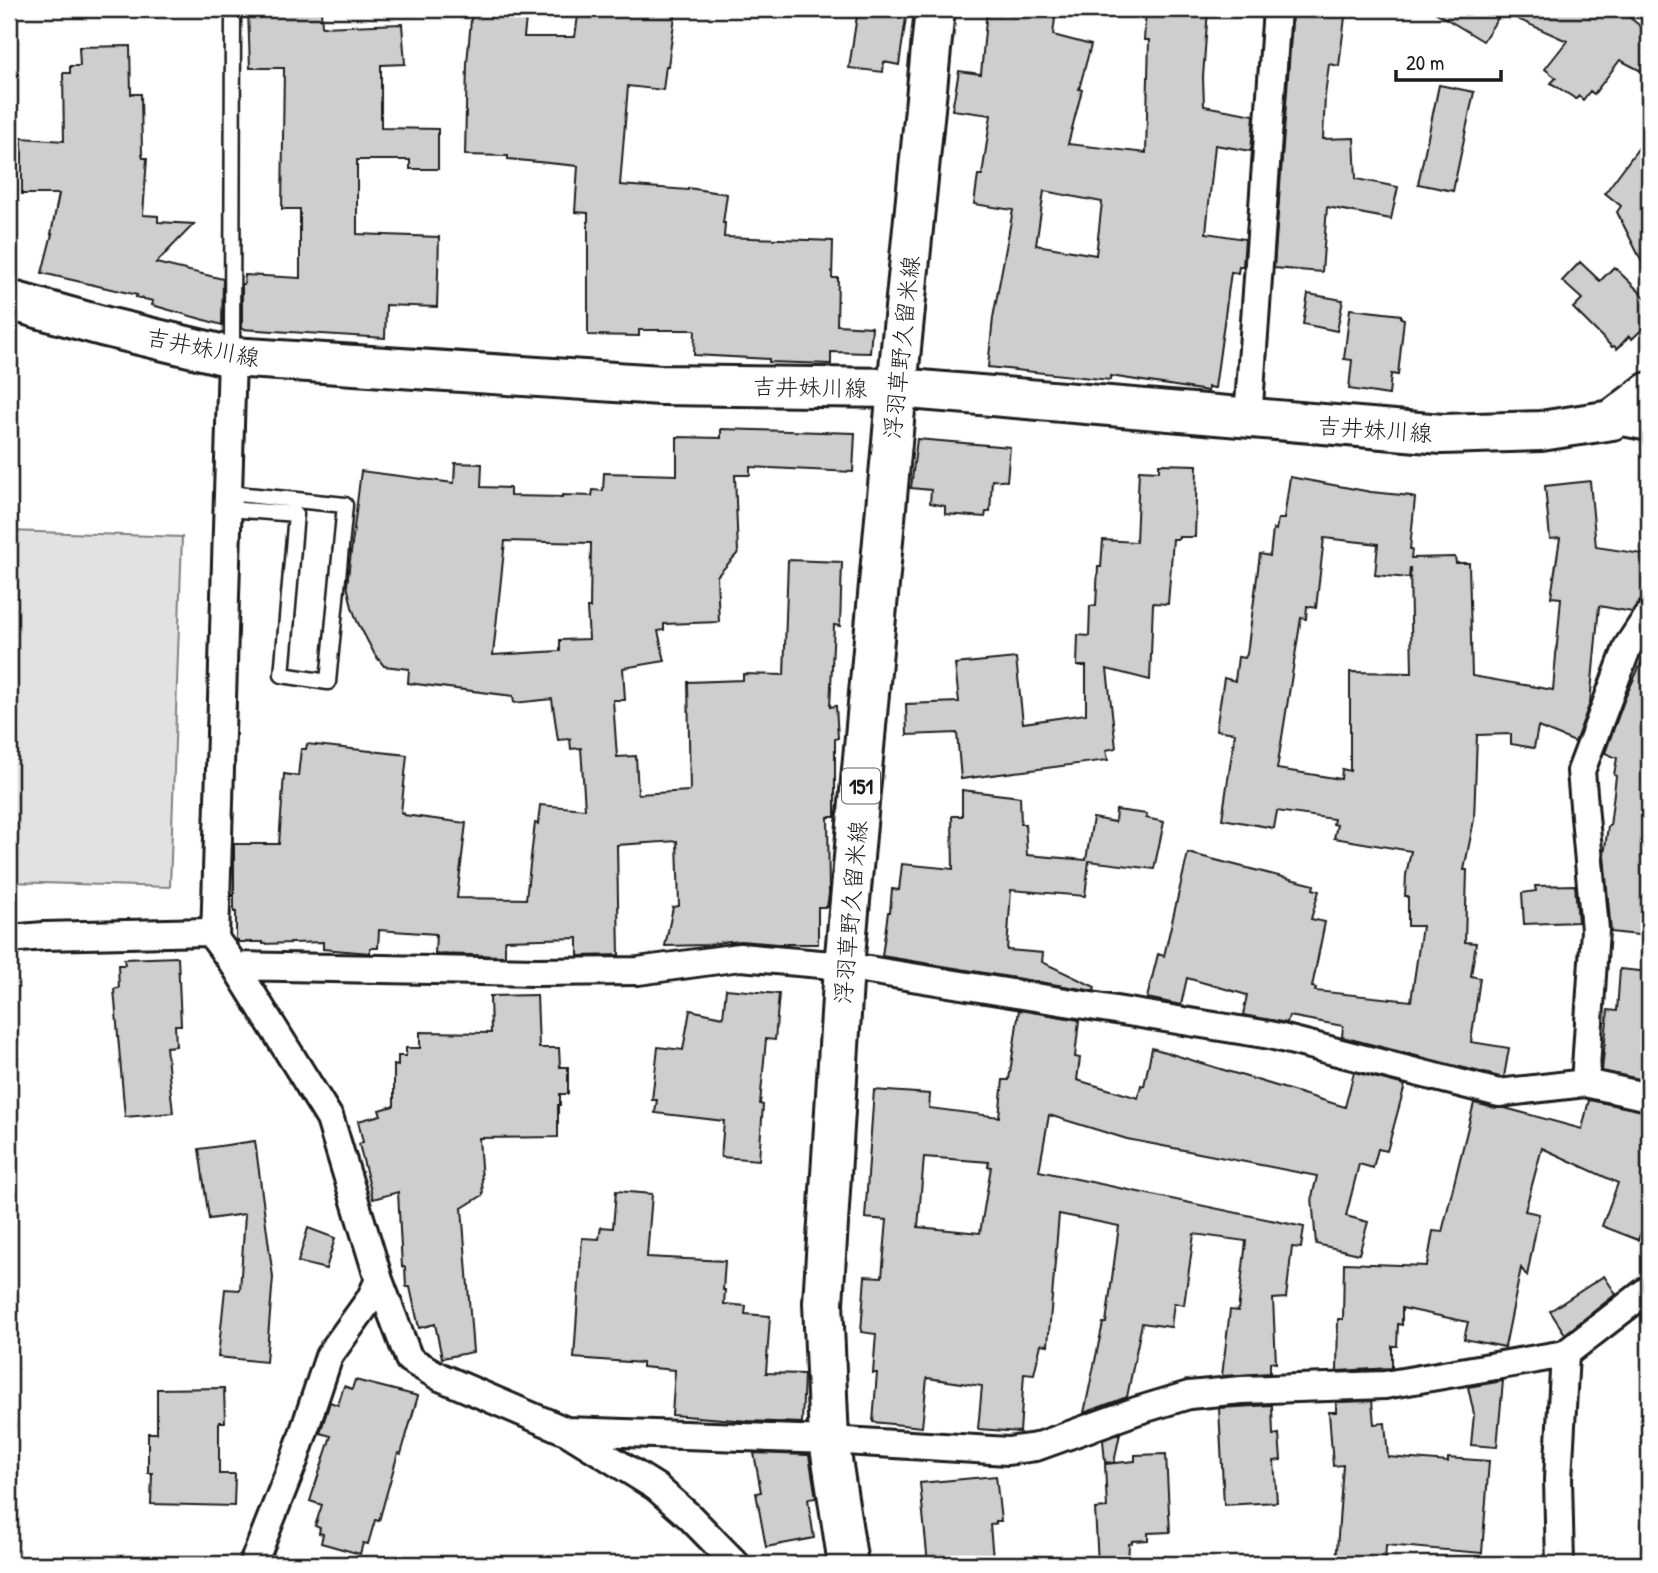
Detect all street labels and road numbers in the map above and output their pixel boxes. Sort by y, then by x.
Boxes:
street label: 浮羽草野久留米線 [876,254,926,440]
street label: 吉井妹川線 [144,321,262,373]
street label: 吉井妹川線 [752,370,868,404]
street label: 吉井妹川線 [1317,410,1433,448]
road number: 151 [842,768,880,804]
street label: 浮羽草野久留米線 [827,819,873,1005]

